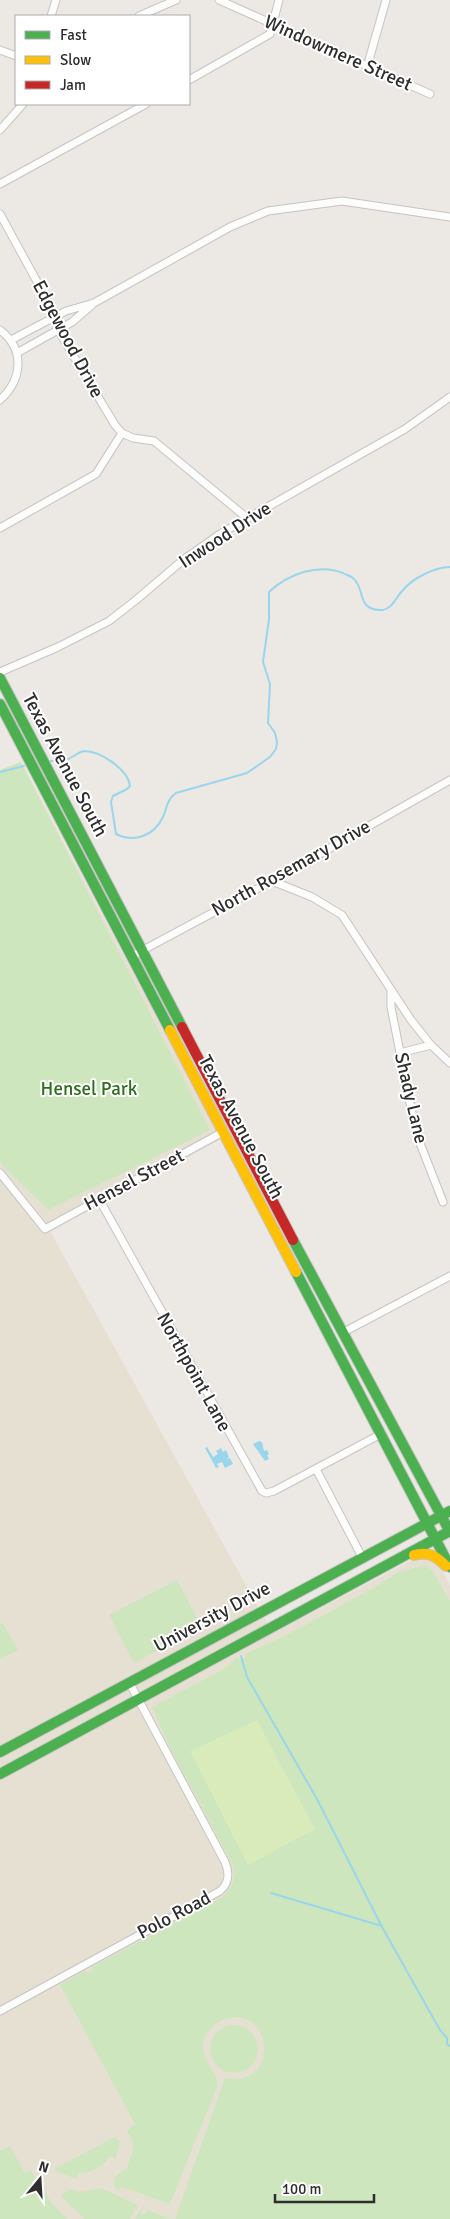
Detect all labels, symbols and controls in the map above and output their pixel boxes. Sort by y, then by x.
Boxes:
street label: Windowmere Street [260,10,416,97]
legend [15,15,190,105]
text: Fast [60,26,87,44]
text: Slow [60,51,91,69]
text: Jam [60,76,86,94]
street label: Edgewood Drive [27,276,109,402]
street label: Inwood Drive [174,496,276,574]
street label: Texas Avenue South [17,689,113,841]
street label: North Rosemary Drive [207,814,375,922]
street label: Shady Lane [389,1050,433,1146]
street label: Texas Avenue South [193,1051,289,1203]
park label: Hensel Park [41,1077,138,1101]
street label: Hensel Street [80,1143,188,1216]
street label: Northpoint Lane [151,1308,237,1436]
street label: University Drive [150,1576,274,1658]
street label: Polo Road [133,1886,215,1944]
north arrow [15,2154,65,2204]
text: N [37,2158,51,2177]
scale bar [275,2172,374,2204]
text: 100 m [282,2180,322,2198]

